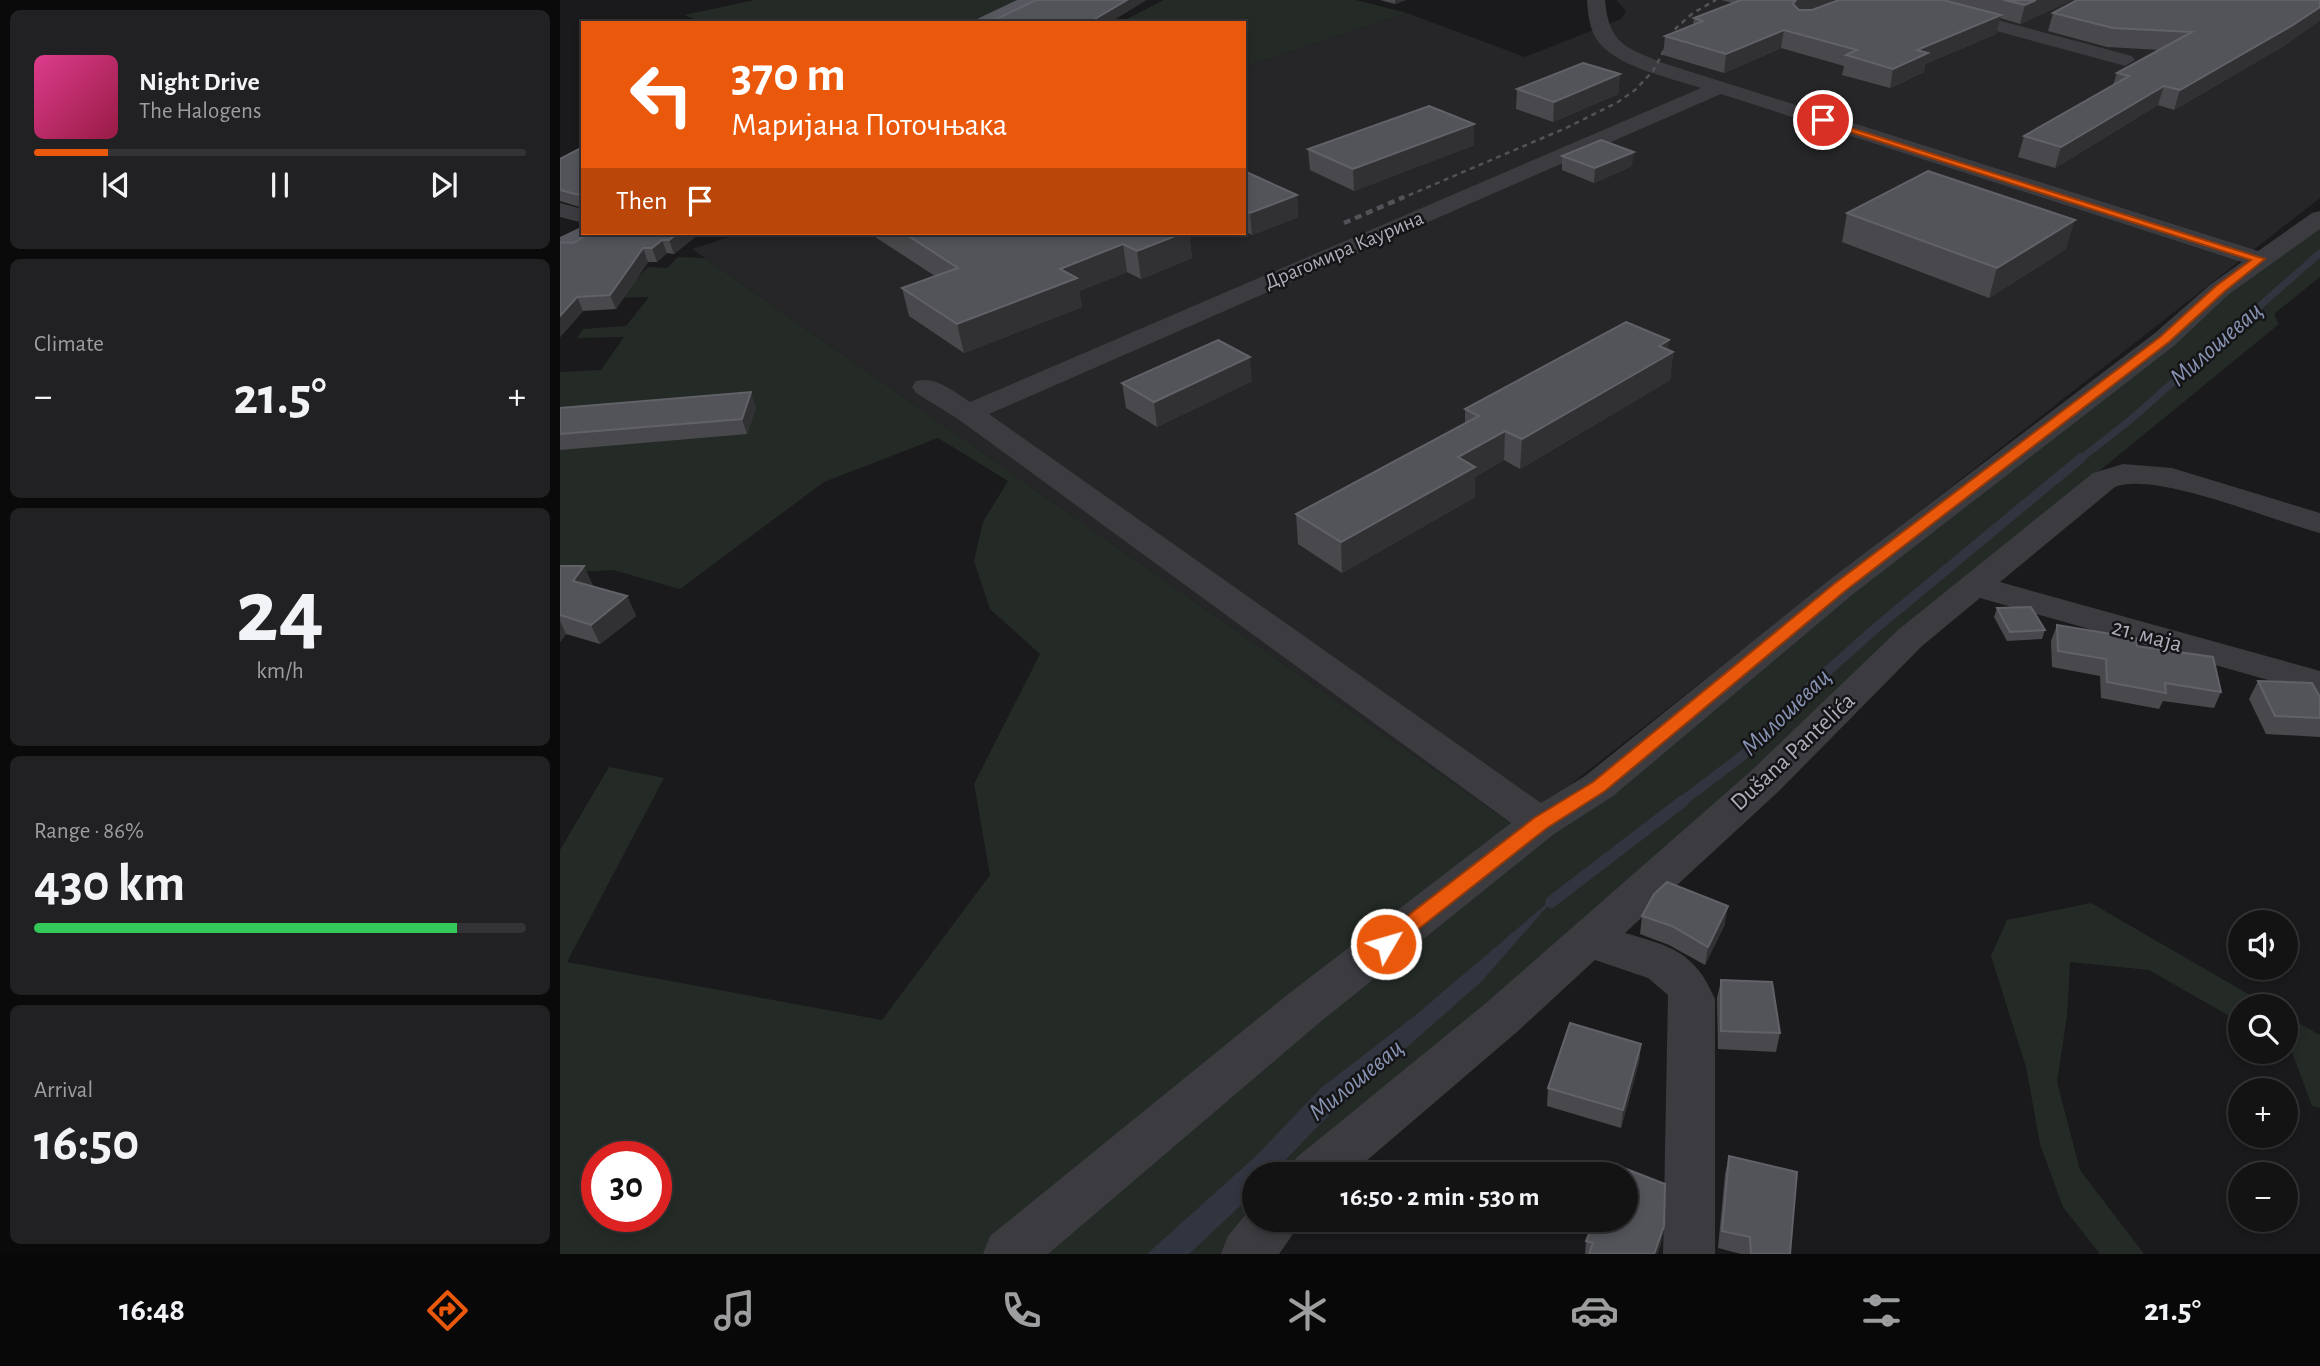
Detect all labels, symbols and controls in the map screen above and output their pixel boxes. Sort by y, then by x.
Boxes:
icon: left [616,49,707,140]
text: 370 m [731,51,846,100]
text: Night Drive [139,69,260,95]
pin [1793,90,1853,150]
text: The Halogens [139,100,261,123]
icon: arrive [1804,101,1842,139]
text: Маријана Поточњака [731,109,1007,141]
icon: previous [97,166,135,204]
icon: pause [261,166,299,204]
icon: next [425,166,463,204]
icon: arrive [681,182,719,220]
text: Then [616,188,667,214]
street label: Драгомира Каурина [1261,207,1427,293]
water label: Милошевац [2165,297,2267,391]
text: Climate [34,333,104,356]
text: 21.5° [234,371,326,423]
text: − [34,378,52,416]
text: + [508,378,526,416]
text: 24 [236,567,324,658]
street label: 21. маја [2109,615,2185,657]
text: km/h [256,660,304,683]
water label: Милошевац [1736,663,1836,761]
street label: Dušana Pantelića [1726,689,1860,815]
text: Range · 86% [34,820,144,843]
text: 430 km [34,858,185,910]
position arrow [1349,907,1423,981]
map controls [2228,910,2298,1232]
button: sound [2228,910,2298,980]
button: search [2228,994,2298,1064]
water label: Милошевац [1304,1034,1408,1126]
button: + [2228,1078,2298,1148]
text: Arrival [34,1079,93,1102]
text: 16:50 [34,1117,139,1169]
speed limit sign: 30 [581,1141,672,1232]
button: − [2228,1162,2298,1232]
text: 16:50 · 2 min · 530 m [1341,1184,1539,1210]
icon: directions [423,1286,472,1335]
icon: music [710,1286,759,1335]
icon: phone [997,1286,1046,1335]
icon: climate [1283,1286,1332,1335]
icon: car [1570,1286,1619,1335]
icon: filters [1857,1286,1906,1335]
text: 16:48 [119,1294,185,1326]
text: 21.5° [2144,1294,2201,1326]

